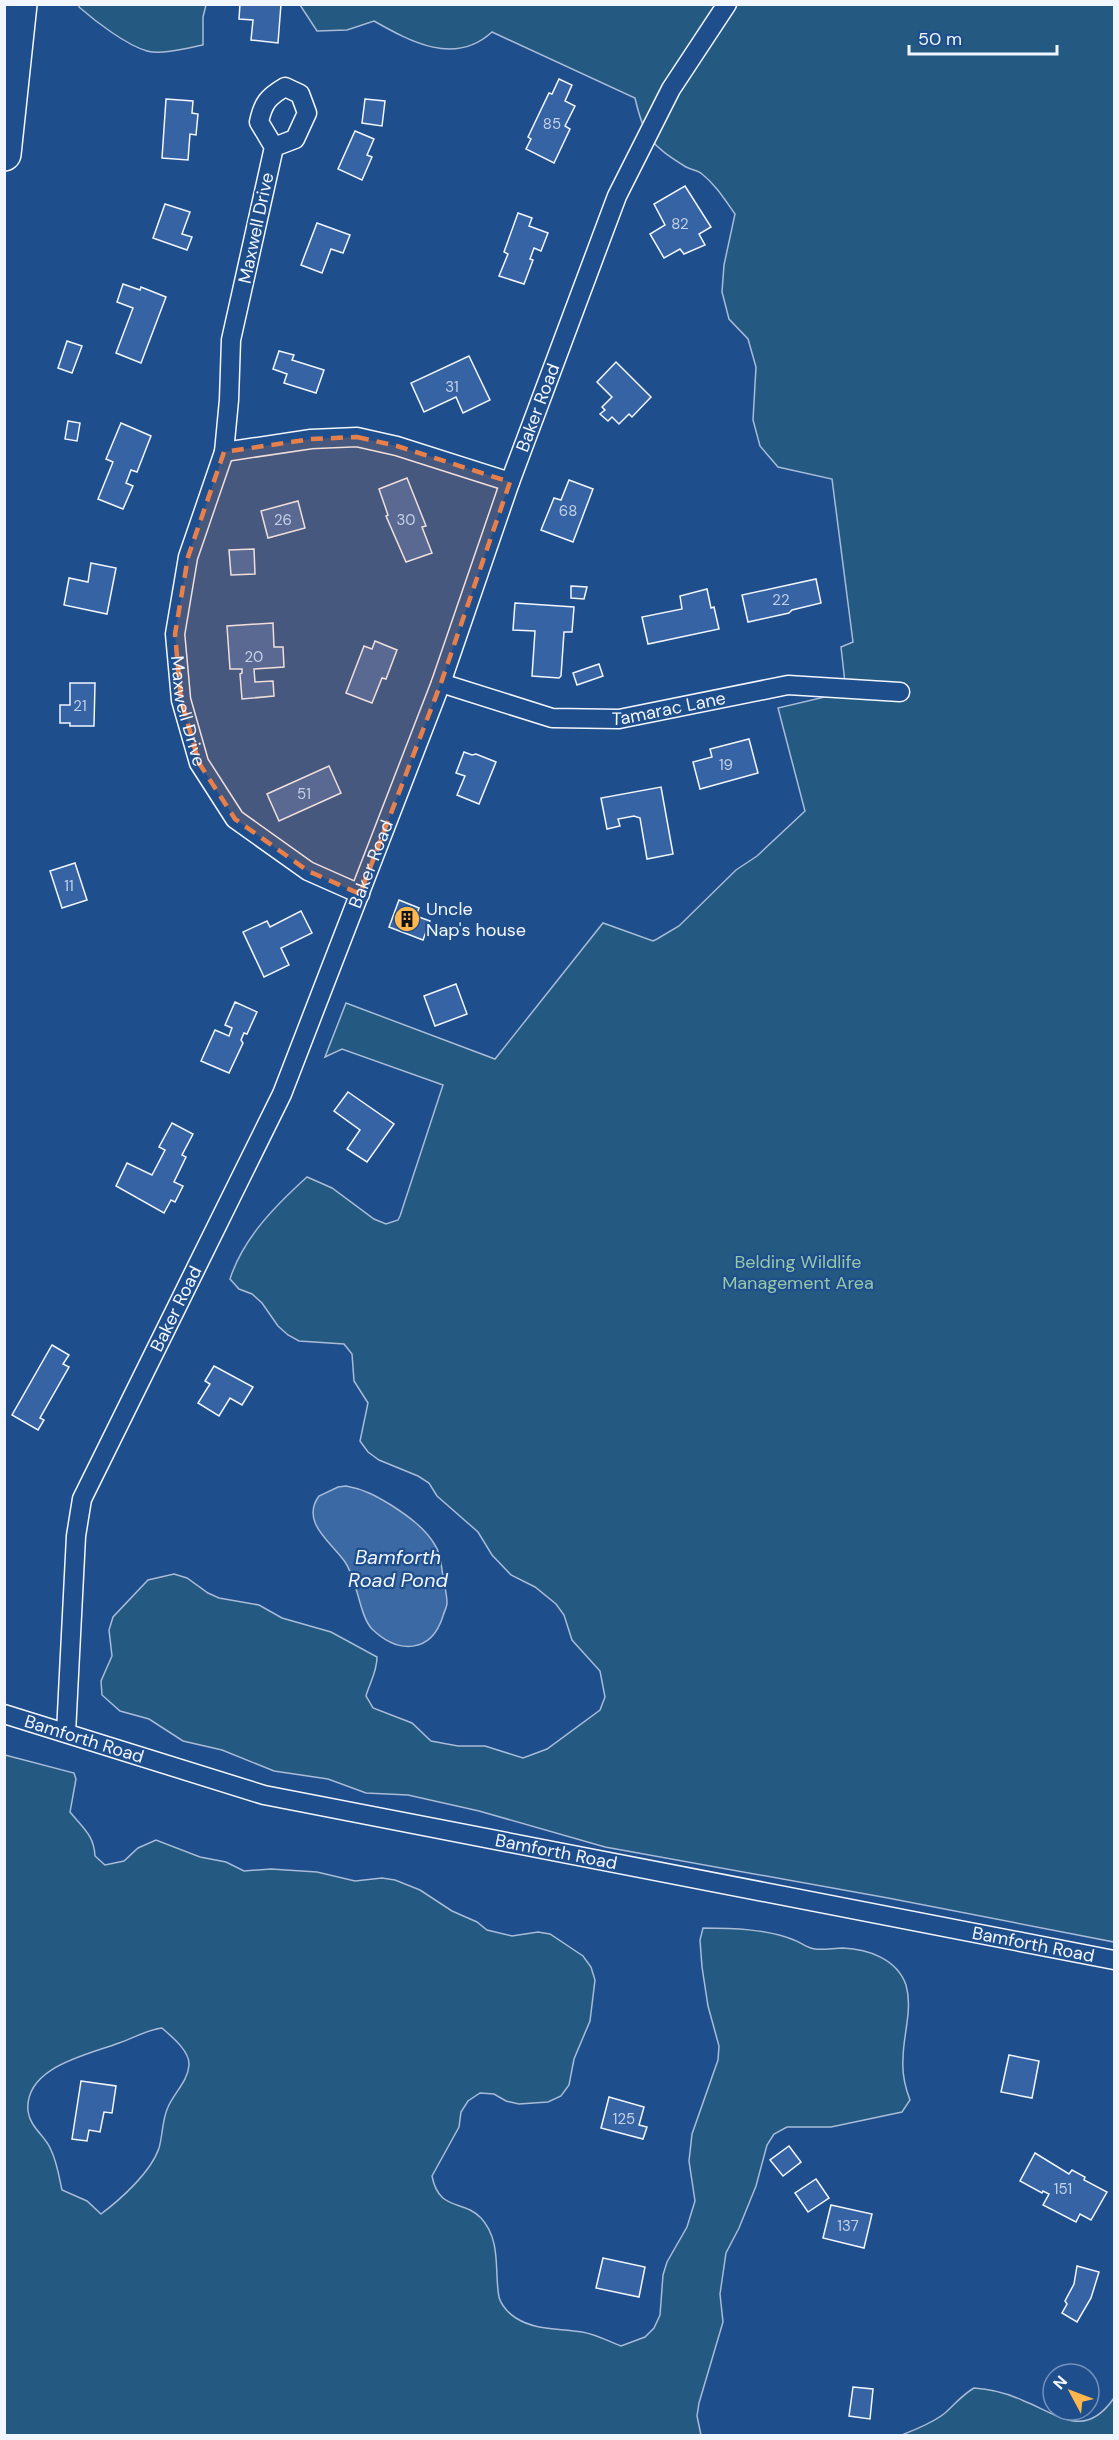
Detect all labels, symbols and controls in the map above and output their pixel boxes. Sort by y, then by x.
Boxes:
scale bar [909,18,1058,56]
text: 50 m [918,27,962,51]
house number: 85 [543,114,561,134]
street label: Maxwell Drive [233,170,279,286]
house number: 82 [671,214,689,234]
street label: Baker Road [510,360,565,455]
house number: 31 [445,377,459,397]
house number: 68 [559,501,577,521]
house number: 26 [274,510,292,530]
house number: 30 [396,510,416,530]
house number: 22 [772,590,790,610]
house number: 20 [245,647,263,667]
street label: Maxwell Drive [165,655,211,769]
street label: Tamarac Lane [611,686,728,731]
house number: 21 [73,696,87,716]
house number: 19 [719,755,733,775]
house number: 51 [297,784,311,804]
street label: Baker Road [343,816,399,912]
house number: 11 [64,876,74,896]
place label: Uncle Nap's house [426,897,526,942]
building icon: Uncle Nap's house [392,904,422,934]
park label: Belding Wildlife Management Area [722,1250,874,1295]
street label: Baker Road [145,1262,207,1356]
water label: Bamforth Road Pond [348,1544,448,1593]
street label: Bamforth Road [21,1709,147,1769]
street label: Bamforth Road [493,1828,619,1875]
street label: Bamforth Road [970,1921,1096,1968]
house number: 125 [613,2109,635,2129]
house number: 151 [1054,2179,1072,2199]
house number: 137 [837,2216,859,2236]
north arrow [1041,2362,1101,2422]
text: N [1048,2371,1072,2394]

